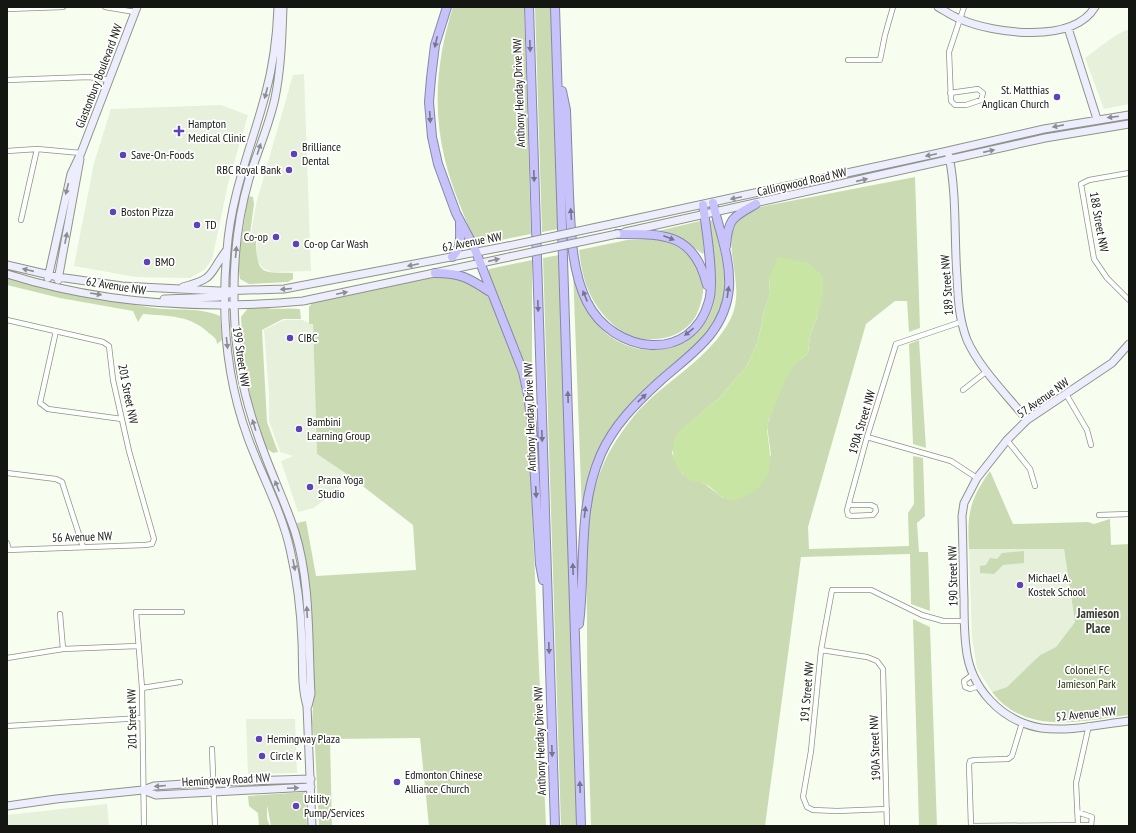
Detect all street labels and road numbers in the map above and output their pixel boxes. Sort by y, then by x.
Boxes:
street label: Glastonbury Boulevard NW [72,22,125,130]
street label: Anthony Henday Drive NW [509,38,528,148]
street label: Callingwood Road NW [756,164,848,199]
street label: 188 Street NW [1087,191,1112,253]
street label: 62 Avenue NW [441,228,503,255]
street label: 189 Street NW [937,254,956,316]
street label: 62 Avenue NW [85,273,147,298]
street label: 199 Street NW [230,326,253,388]
street label: Anthony Henday Drive NW [520,362,539,472]
street label: 201 Street NW [115,363,142,425]
street label: 57 Avenue NW [1014,374,1072,421]
street label: 190A Street NW [845,388,878,456]
street label: 56 Avenue NW [52,528,112,545]
street label: 190 Street NW [944,546,961,606]
street label: 191 Street NW [796,661,817,723]
street label: Anthony Henday Drive NW [530,686,549,796]
street label: 201 Street NW [123,689,140,749]
street label: 52 Avenue NW [1055,703,1117,724]
street label: 190A Street NW [866,715,883,781]
street label: Hemingway Road NW [181,770,271,789]

